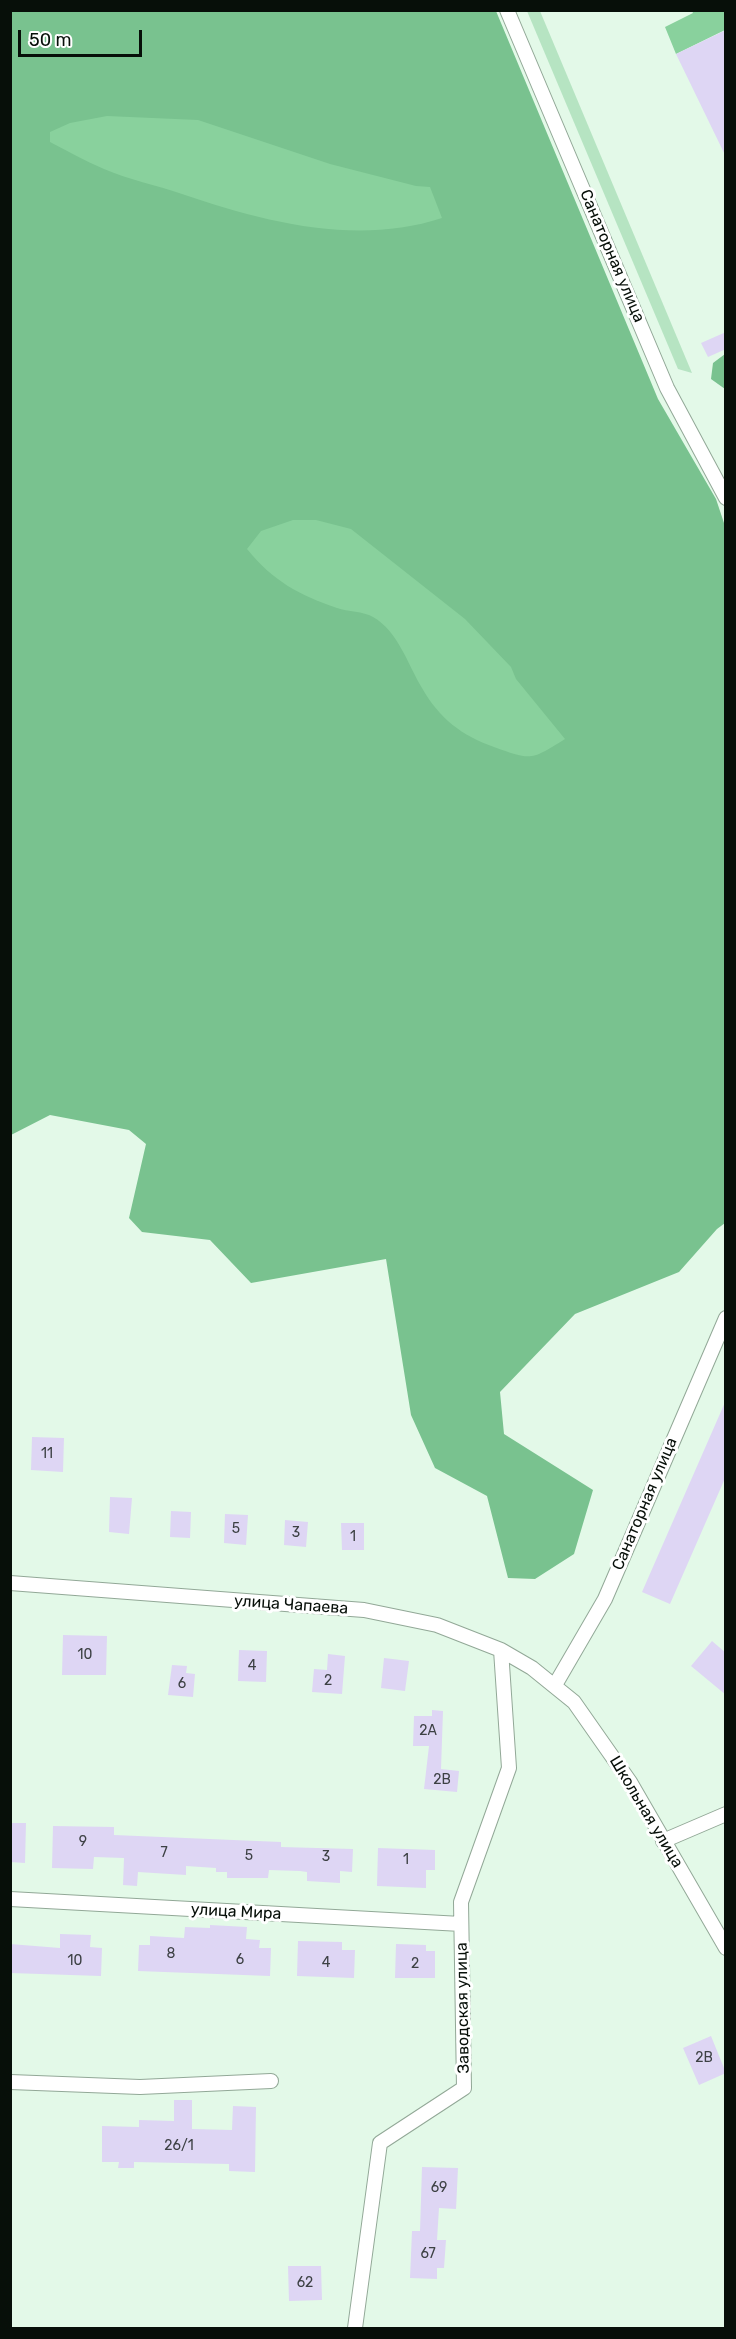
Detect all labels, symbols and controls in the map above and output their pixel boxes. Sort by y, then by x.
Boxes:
scale bar [21,18,146,56]
text: 50 m [29,29,72,51]
street label: Санаторная улица [575,187,649,325]
street label: Санаторная улица [608,1435,682,1573]
house number: 11 [41,1446,53,1462]
house number: 5 [232,1521,240,1537]
house number: 3 [292,1525,300,1541]
house number: 1 [350,1529,356,1545]
street label: улица Чапаева [233,1591,349,1619]
house number: 10 [78,1647,92,1663]
house number: 4 [248,1658,256,1674]
house number: 2 [324,1673,332,1689]
house number: 6 [178,1676,186,1692]
house number: 2А [419,1723,437,1739]
street label: Школьная улица [605,1753,687,1871]
house number: 2В [433,1772,451,1788]
house number: 9 [79,1834,87,1850]
house number: 7 [160,1845,168,1861]
house number: 5 [245,1848,253,1864]
house number: 3 [322,1849,330,1865]
house number: 1 [403,1852,409,1868]
street label: улица Мира [190,1900,282,1924]
street label: Заводская улица [452,1942,474,2074]
house number: 8 [167,1946,175,1962]
house number: 6 [236,1952,244,1968]
house number: 10 [68,1953,82,1969]
house number: 4 [322,1955,330,1971]
house number: 2 [411,1956,419,1972]
house number: 2В [695,2050,713,2066]
house number: 26/1 [164,2138,194,2154]
house number: 69 [431,2180,447,2196]
house number: 67 [420,2246,436,2262]
house number: 62 [297,2275,313,2291]

